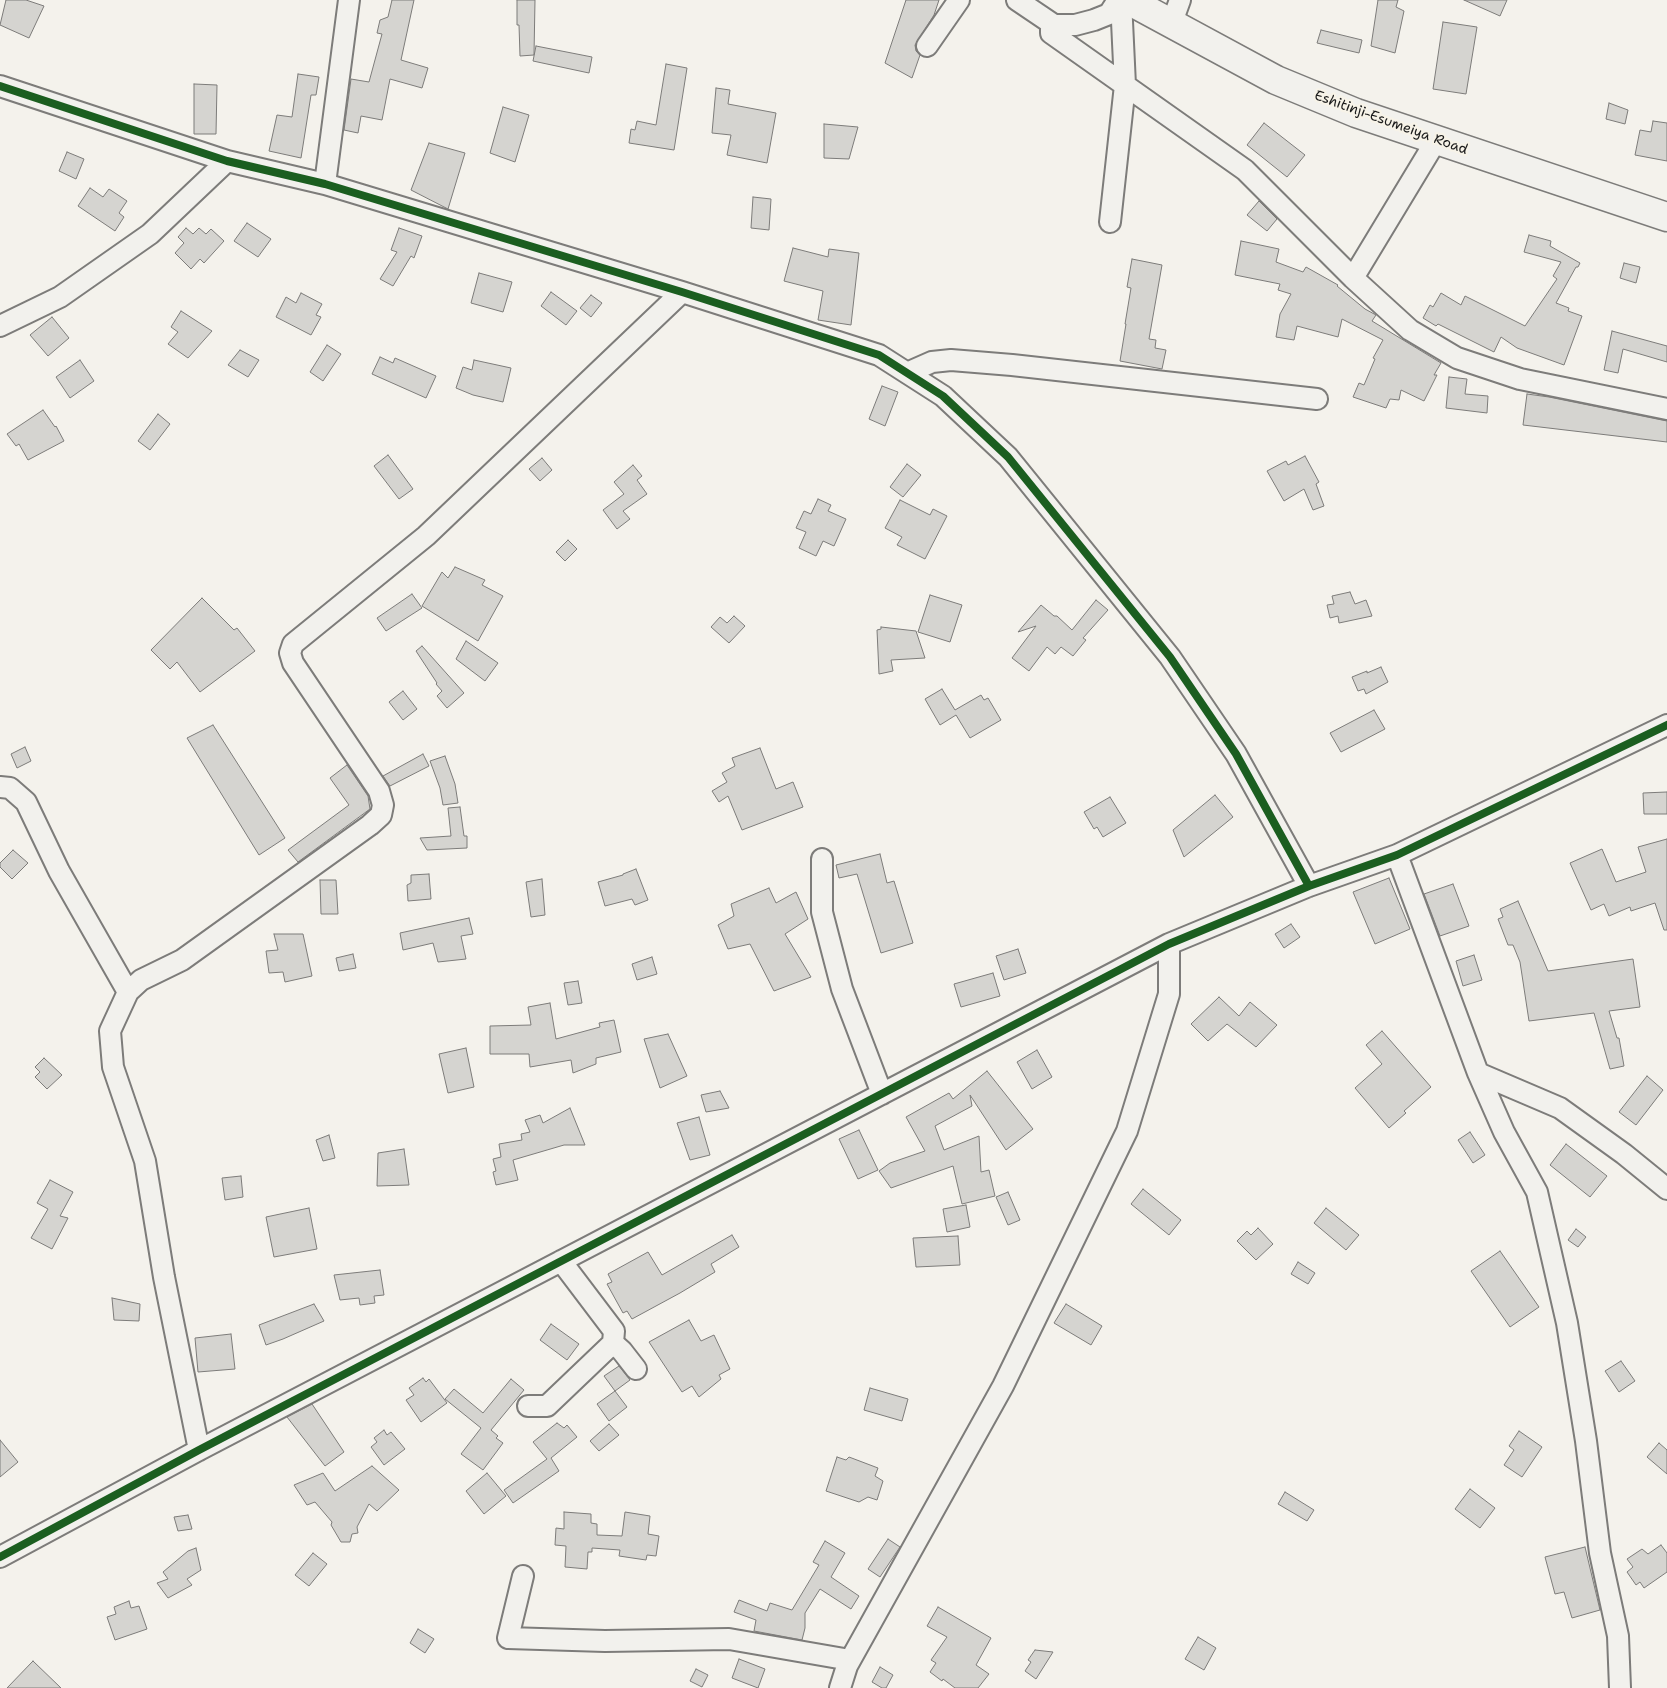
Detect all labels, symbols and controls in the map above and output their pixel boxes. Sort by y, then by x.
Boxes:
street label: Eshitinji-Esumeiya Road [1312,87,1470,159]

